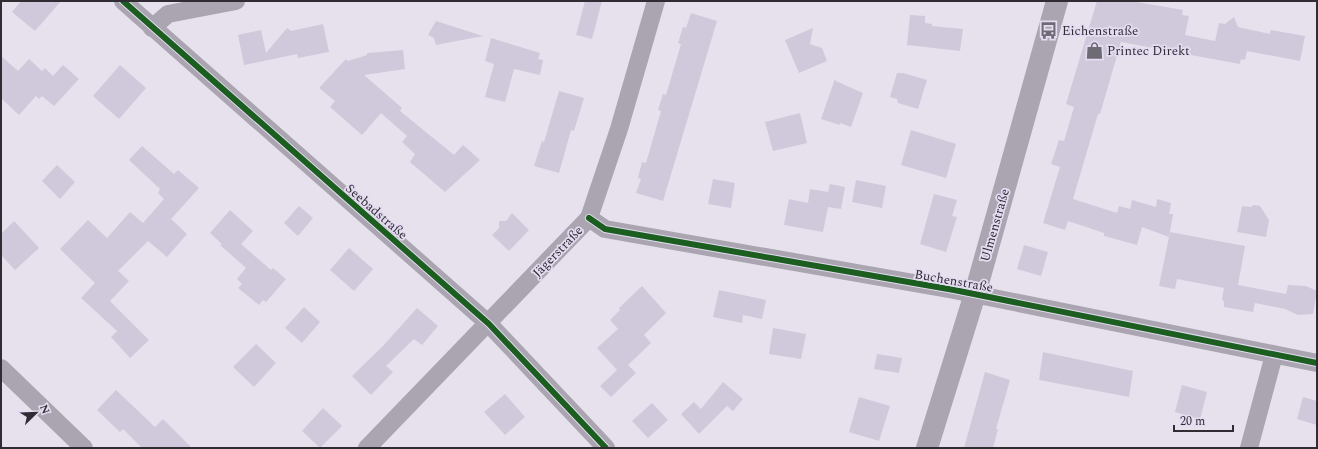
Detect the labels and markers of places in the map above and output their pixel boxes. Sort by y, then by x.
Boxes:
bus stop icon: Eichenstraße [1039,20,1059,40]
place label: Eichenstraße [1062,21,1138,41]
shop icon: Printec Direkt [1084,40,1104,60]
place label: Printec Direkt [1107,41,1190,61]

